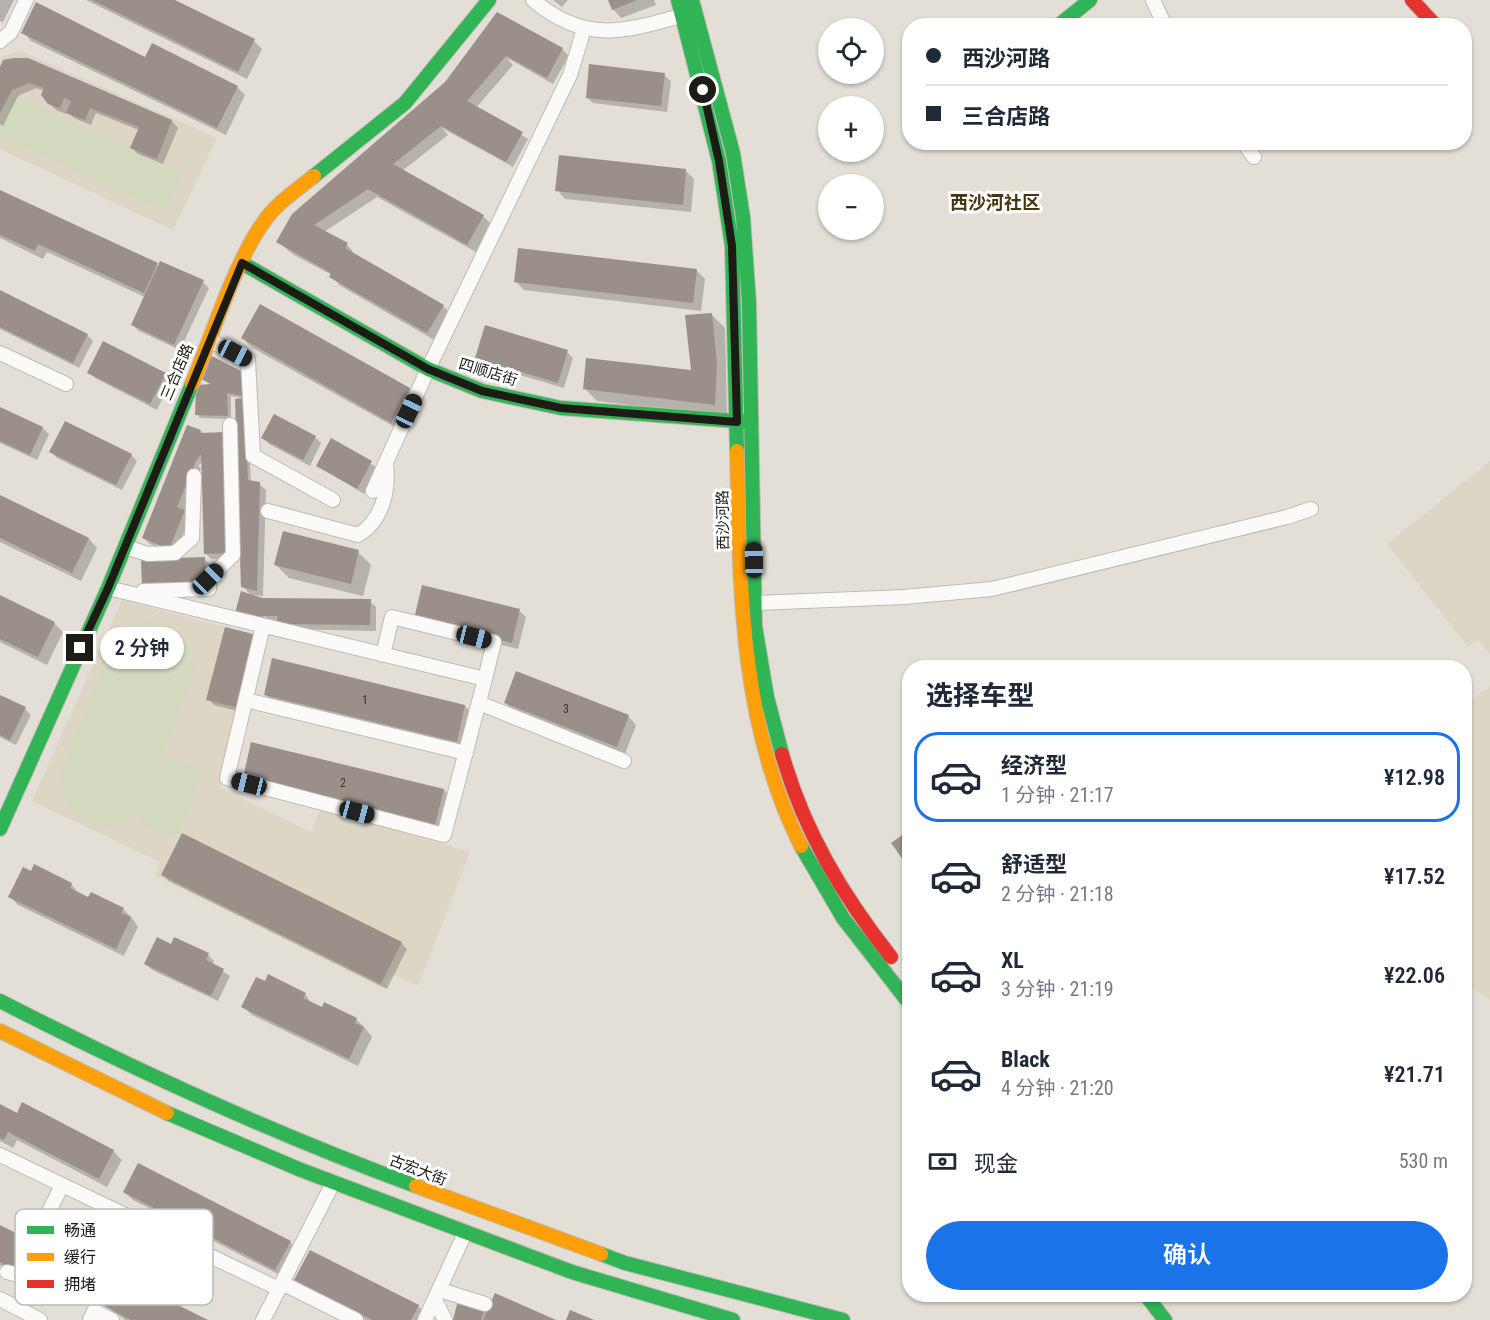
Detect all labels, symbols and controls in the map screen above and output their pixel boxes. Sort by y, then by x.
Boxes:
map controls [818,18,884,240]
button: locate [818,18,884,84]
text: 西沙河路 [962,46,1050,71]
route start [689,76,716,103]
button: + [818,96,884,162]
text: 三合店路 [962,104,1050,129]
button: − [818,174,884,240]
district label: 西沙河社区 [950,192,1040,213]
car [215,337,255,369]
street label: 三合店路 [157,341,197,403]
street label: 四顺店街 [457,355,519,389]
car [393,391,425,431]
street label: 西沙河路 [713,490,733,550]
car [745,542,763,578]
car [189,560,227,598]
car [454,624,494,650]
callout: 2 分钟 [101,627,185,669]
route end [66,634,93,661]
text: 2 分钟 [115,636,169,660]
text: 选择车型 [926,680,1034,712]
house number: 1 [362,693,368,707]
house number: 3 [563,702,569,716]
icon: car [929,750,983,804]
text: 经济型 [1001,753,1067,778]
text: ¥12.98 [1384,765,1445,790]
car [229,771,269,797]
house number: 2 [340,776,346,790]
text: 1 分钟 · 21:17 [1001,783,1114,807]
car [337,799,377,825]
icon: car [929,849,983,903]
text: 舒适型 [1001,852,1067,877]
text: ¥17.52 [1384,864,1445,889]
text: 2 分钟 · 21:18 [1001,882,1114,906]
icon: car [929,948,983,1002]
text: XL [1001,948,1024,973]
text: ¥22.06 [1384,963,1445,988]
text: 3 分钟 · 21:19 [1001,977,1114,1001]
icon: car [929,1047,983,1101]
text: Black [1001,1047,1050,1072]
text: ¥21.71 [1384,1062,1445,1087]
text: 4 分钟 · 21:20 [1001,1076,1114,1100]
icon: cash [926,1145,959,1178]
text: 530 m [1399,1149,1448,1173]
street label: 古宏大街 [387,1151,449,1189]
text: 现金 [974,1151,1018,1176]
legend [15,1209,213,1305]
text: 畅通 [64,1221,96,1240]
button: 确认 [926,1221,1448,1290]
text: 缓行 [64,1248,96,1267]
text: 拥堵 [64,1275,96,1294]

